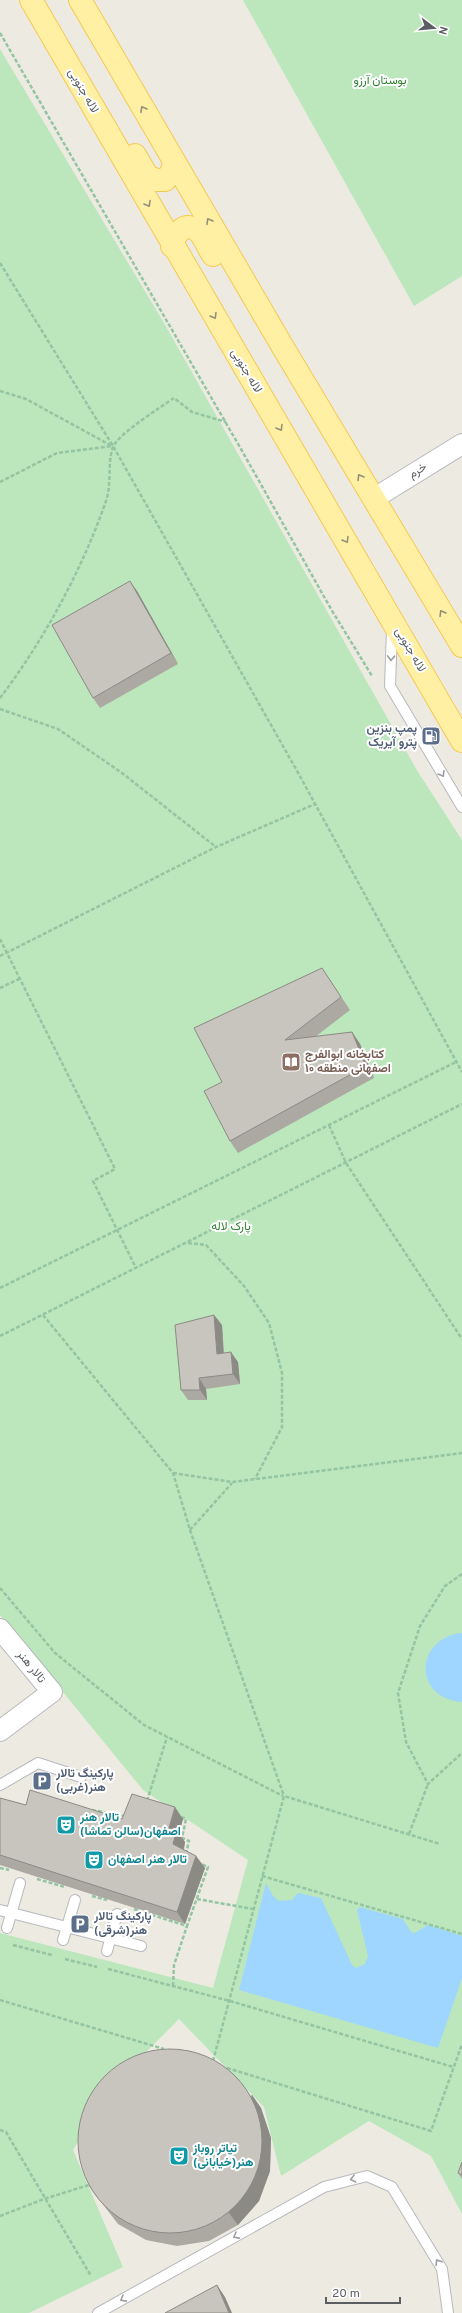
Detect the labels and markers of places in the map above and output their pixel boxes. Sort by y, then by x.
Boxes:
place label: پمپ بنزین پترو آیریک [366,721,417,751]
fuel station icon: پمپ بنزین پترو آیریک [420,725,442,747]
place label: کتابخانه ابوالفرج اصفهانی منطقه ۱۰ [305,1047,391,1077]
library icon: کتابخانه ابوالفرج اصفهانی منطقه ۱۰ [280,1051,302,1073]
place label: پارکینگ تالار هنر(غربی) [55,1766,114,1796]
parking icon: پارکینگ تالار هنر(غربی) [31,1770,53,1792]
place label: تالار هنر اصفهان(سالن تماشا) [79,1810,181,1840]
theatre icon: تالار هنر اصفهان(سالن تماشا) [55,1814,77,1836]
theatre icon: تالار هنر اصفهان [83,1849,105,1871]
place label: تالار هنر اصفهان [108,1852,187,1868]
place label: پارکینگ تالار هنر(شرقی) [93,1909,152,1939]
parking icon: پارکینگ تالار هنر(شرقی) [69,1913,91,1935]
place label: تیاتر روباز هنر(خیابانی) [192,2141,253,2171]
theatre icon: تیاتر روباز هنر(خیابانی) [168,2145,190,2167]

